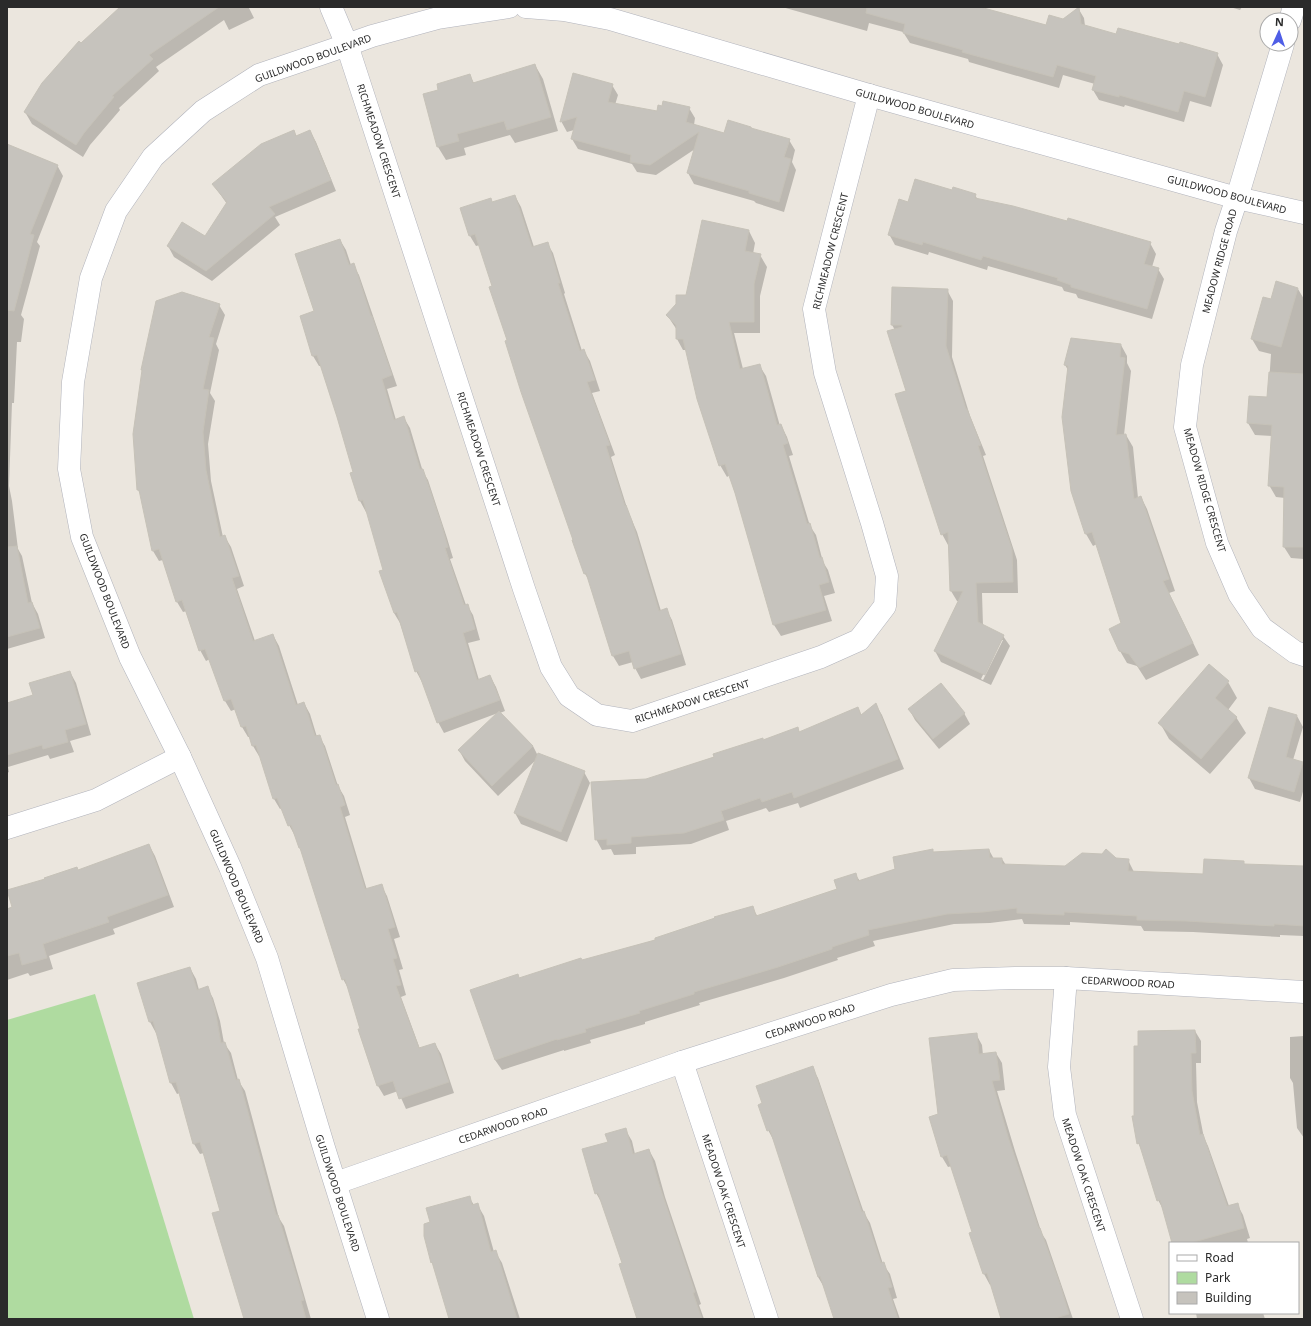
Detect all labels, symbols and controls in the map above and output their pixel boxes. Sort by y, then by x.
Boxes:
north arrow [1259,12,1299,52]
text: N [1275,14,1284,29]
street label: GUILDWOOD BOULEVARD [253,30,373,86]
street label: RICHMEADOW CRESCENT [354,82,404,201]
street label: GUILDWOOD BOULEVARD [854,84,976,132]
street label: GUILDWOOD BOULEVARD [1166,171,1288,217]
street label: RICHMEADOW CRESCENT [809,191,851,311]
street label: MEADOW RIDGE ROAD [1198,207,1240,315]
street label: RICHMEADOW CRESCENT [454,390,504,509]
street label: MEADOW RIDGE CRESCENT [1181,426,1230,554]
street label: GUILDWOOD BOULEVARD [76,531,134,651]
street label: RICHMEADOW CRESCENT [633,676,752,726]
street label: GUILDWOOD BOULEVARD [207,827,267,945]
street label: CEDARWOOD ROAD [1081,973,1175,991]
street label: CEDARWOOD ROAD [763,1000,857,1042]
street label: CEDARWOOD ROAD [456,1103,550,1147]
street label: MEADOW OAK CRESCENT [1059,1116,1109,1234]
street label: GUILDWOOD BOULEVARD [312,1132,364,1254]
street label: MEADOW OAK CRESCENT [699,1132,749,1250]
legend [1169,1242,1299,1314]
text: Road [1205,1249,1234,1266]
text: Park [1205,1269,1231,1286]
text: Building [1205,1289,1252,1306]

